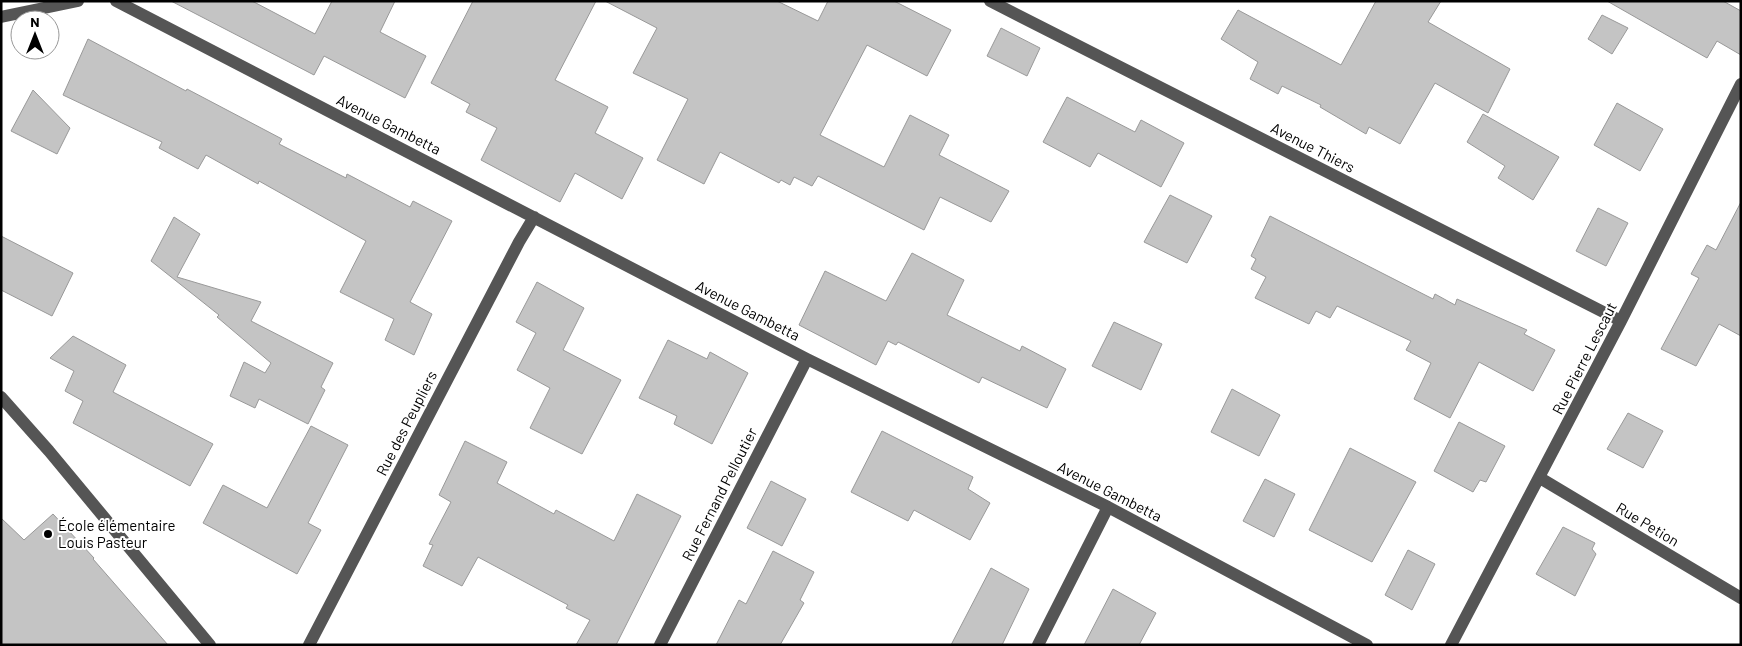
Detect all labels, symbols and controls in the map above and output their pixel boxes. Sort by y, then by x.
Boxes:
north arrow [10,10,60,60]
text: N [30,13,40,30]
street label: Avenue Gambetta [334,90,444,158]
street label: Avenue Thiers [1268,118,1358,176]
street label: Avenue Gambetta [693,276,803,344]
street label: Rue Pierre Lescaut [1548,299,1620,417]
street label: Rue des Peupliers [372,368,440,478]
street label: Rue Fernand Pelloutier [678,424,761,564]
street label: Avenue Gambetta [1055,457,1165,525]
street label: Rue Petion [1613,498,1683,550]
place label: École élémentaire Louis Pasteur [58,516,176,551]
marker: École élémentaire Louis Pasteur [42,528,54,540]

